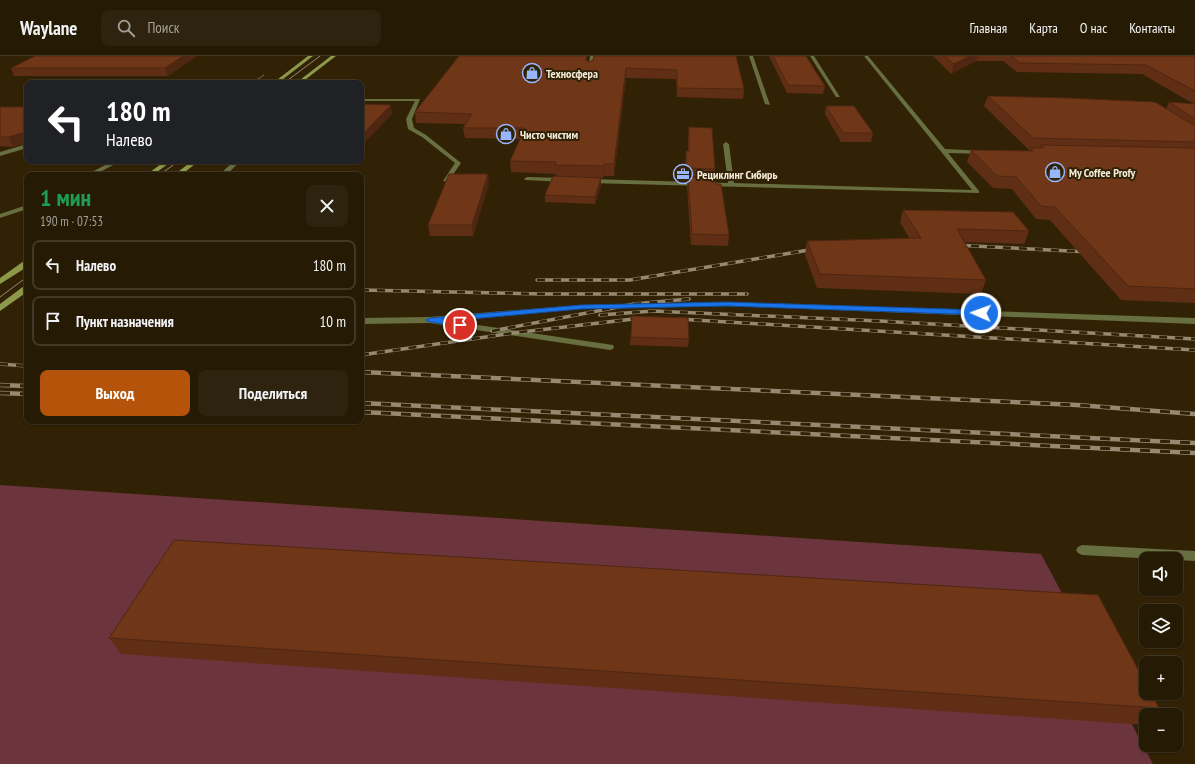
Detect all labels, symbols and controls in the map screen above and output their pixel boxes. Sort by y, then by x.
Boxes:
search box [101,10,381,46]
text: Waylane [20,16,77,40]
icon: search [115,17,137,39]
text: Поиск [147,18,180,37]
text: Главная [969,19,1007,37]
text: Карта [1029,19,1058,37]
text: О нас [1080,19,1107,37]
text: Контакты [1129,19,1175,37]
shop icon: Техносфера [521,62,543,84]
place label: Техносфера [546,66,598,81]
text: 180 m [106,92,170,129]
icon: left [40,96,92,148]
shop icon: Чисто чистим [495,123,517,145]
place label: Чисто чистим [520,127,579,142]
text: Налево [106,128,153,151]
shop icon: My Coffee Profy [1044,161,1066,183]
office icon: Рециклинг Сибирь [672,163,694,185]
place label: My Coffee Profy [1069,165,1135,180]
place label: Рециклинг Сибирь [697,167,777,182]
text: 1 мин [40,182,91,213]
button: close [306,185,348,227]
text: 190 m · 07:53 [40,213,103,230]
icon: left [42,254,64,276]
text: Налево [76,256,116,275]
text: 180 m [313,256,346,275]
position arrow [960,292,1002,334]
pin [443,308,477,342]
icon: arrive [42,310,64,332]
text: Пункт назначения [76,312,174,331]
text: 10 m [320,312,346,331]
icon: arrive [449,314,471,336]
button: Выход [40,370,190,416]
button: Поделиться [198,370,348,416]
map controls [1139,552,1183,752]
button: sound [1139,552,1183,596]
button: layers [1139,604,1183,648]
button: + [1139,656,1183,700]
button: − [1139,708,1183,752]

